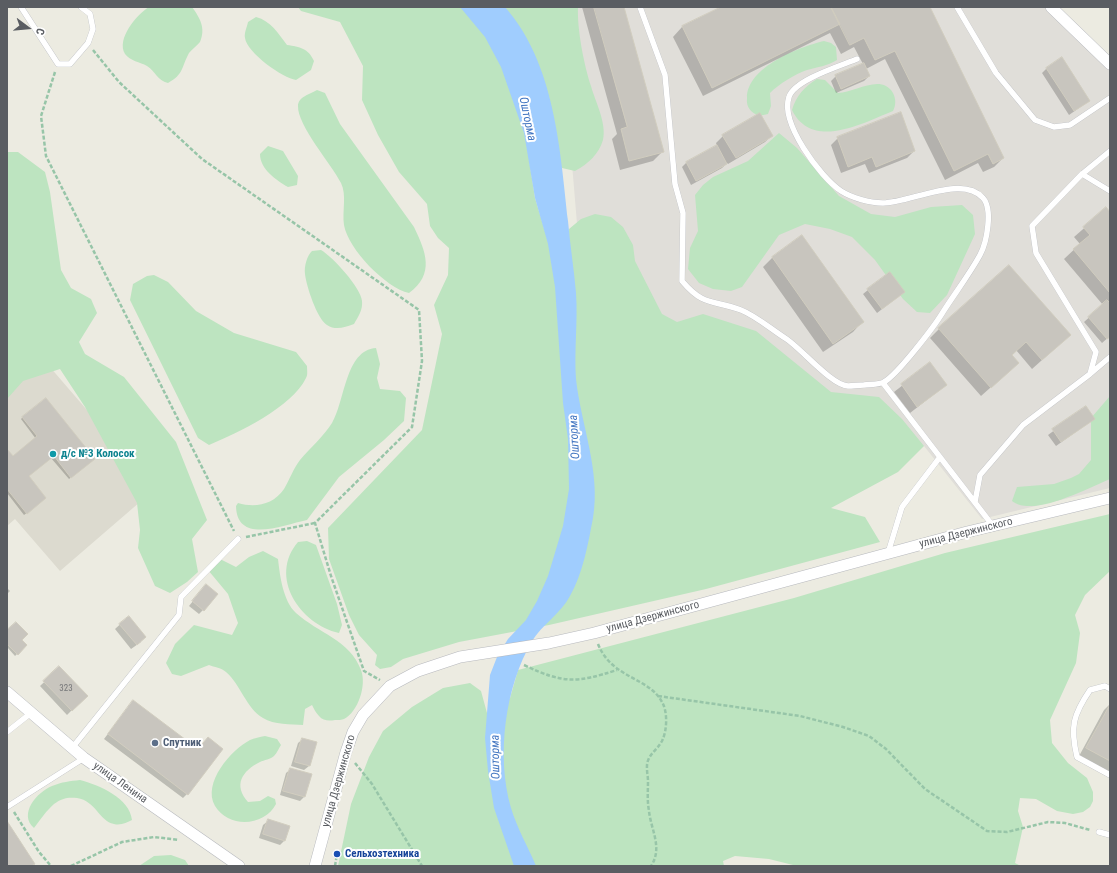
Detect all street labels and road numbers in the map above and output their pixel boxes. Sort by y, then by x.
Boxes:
street label: улица Дзержинского [918,515,1014,551]
street label: улица Дзержинского [605,598,701,636]
street label: улица Дзержинского [319,733,359,829]
street label: улица Ленина [90,759,150,807]

